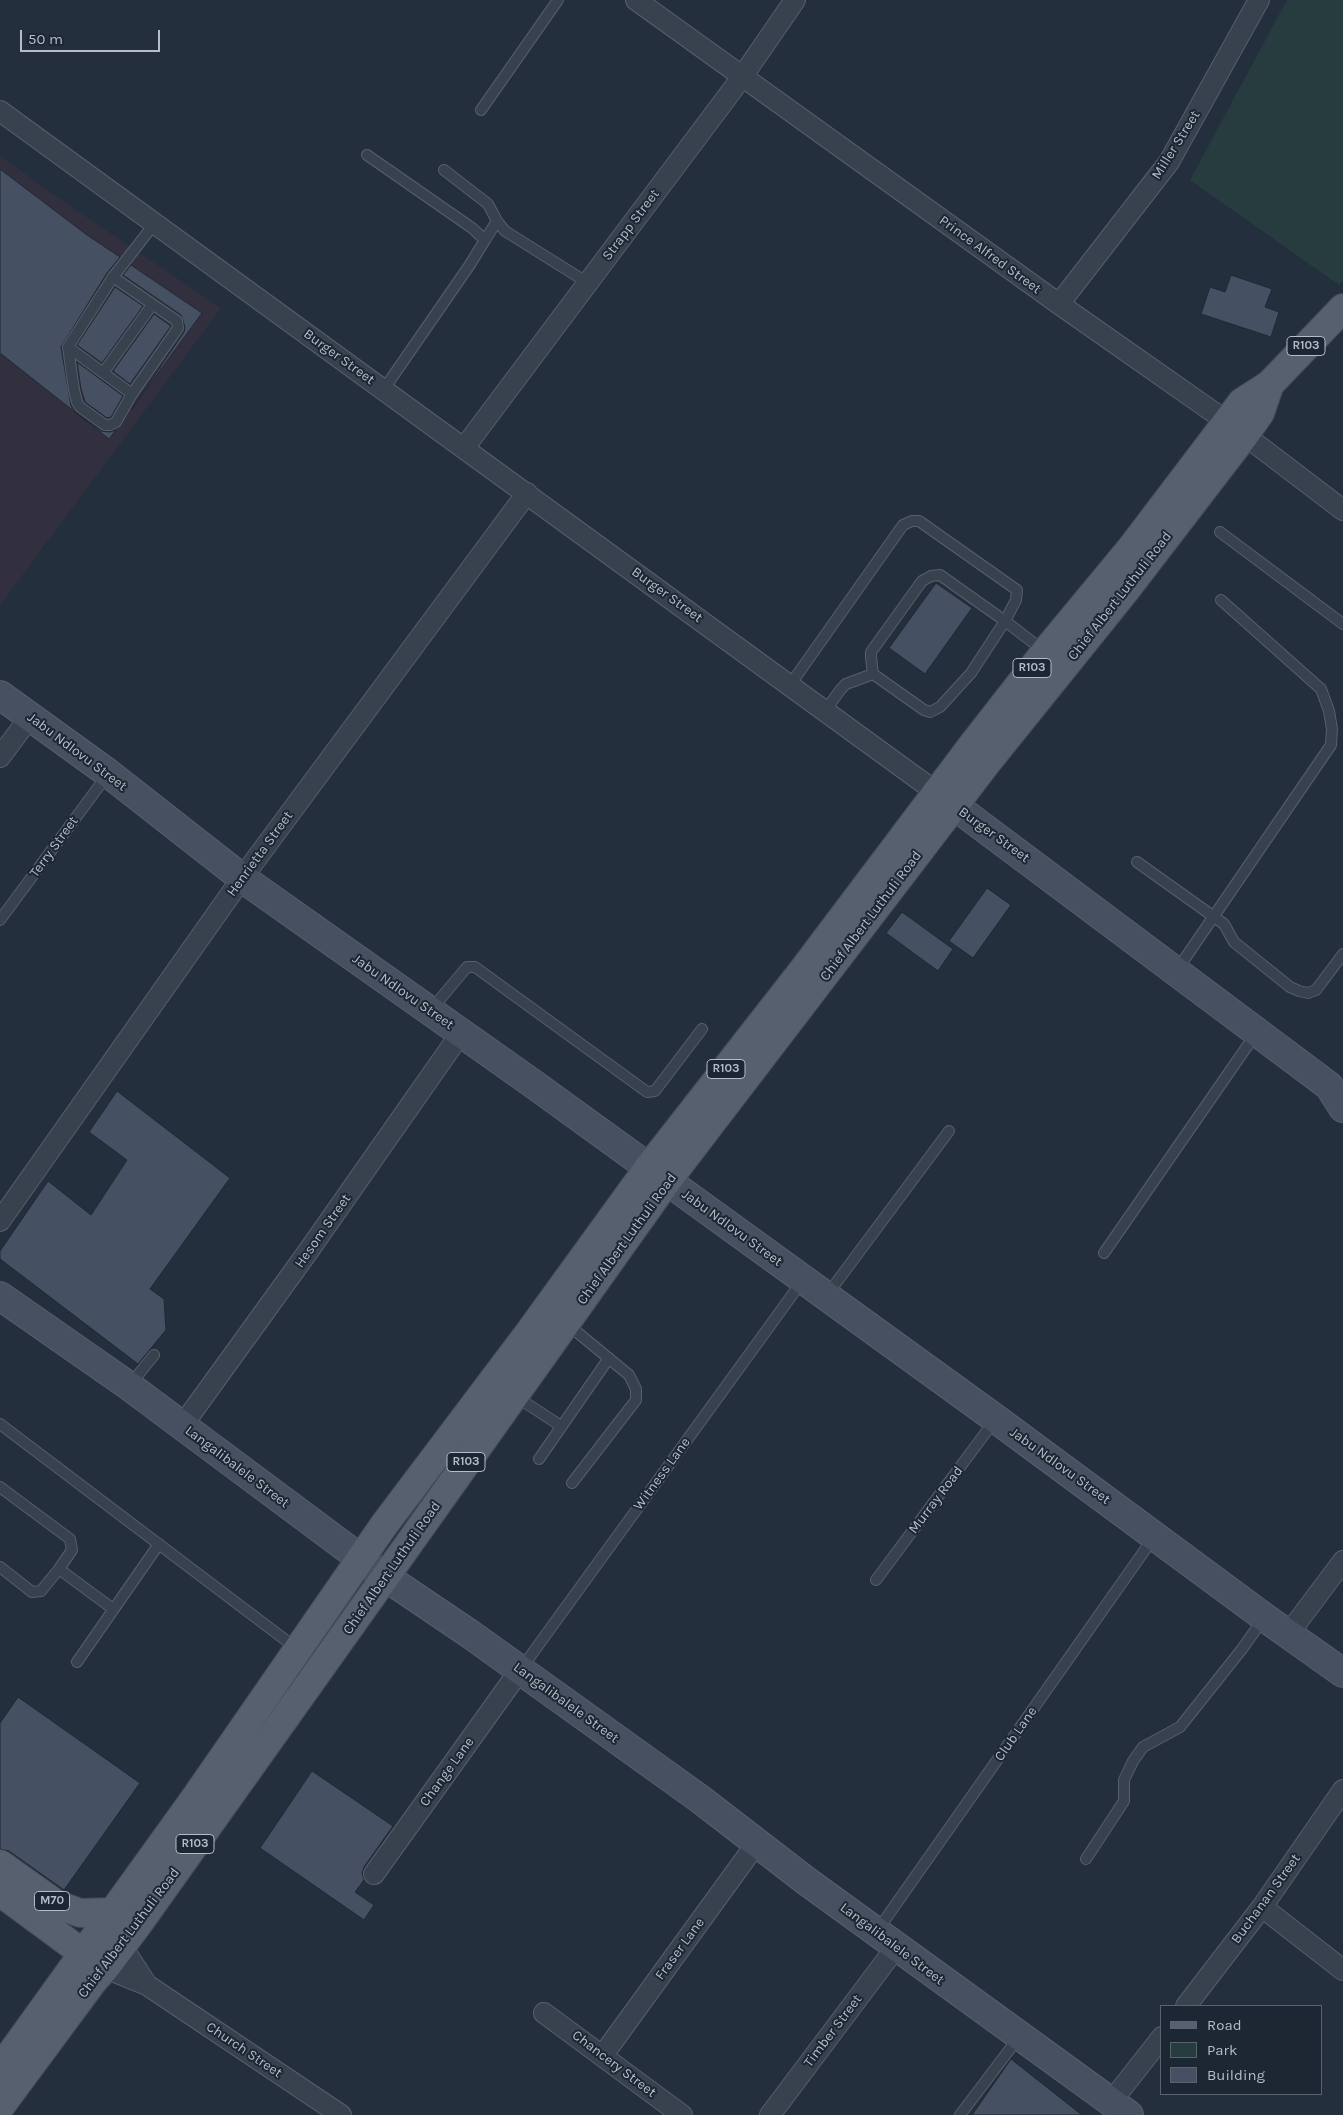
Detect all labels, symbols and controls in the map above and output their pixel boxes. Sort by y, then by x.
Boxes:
scale bar [22,20,162,52]
text: 50 m [28,30,63,48]
street label: Miller Street [1148,108,1204,182]
street label: Strapp Street [599,186,663,264]
street label: Prince Alfred Street [936,212,1044,298]
street label: Burger Street [300,326,378,388]
road number: R103 [1287,336,1325,356]
street label: Chief Albert Luthuli Road [1065,528,1175,664]
street label: Burger Street [628,564,706,626]
road number: R103 [1013,658,1051,678]
street label: Jabu Ndlovu Street [24,709,130,795]
street label: Burger Street [955,804,1033,866]
street label: Henrietta Street [223,808,297,900]
street label: Terry Street [26,813,82,881]
street label: Chief Albert Luthuli Road [817,848,925,984]
street label: Jabu Ndlovu Street [349,951,457,1033]
road number: R103 [707,1060,745,1078]
street label: Chief Albert Luthuli Road [574,1170,680,1308]
street label: Jabu Ndlovu Street [678,1186,786,1270]
street label: Hesom Street [291,1191,355,1271]
street label: Langalibalele Street [181,1422,293,1512]
street label: Jabu Ndlovu Street [1006,1424,1114,1508]
street label: Witness Lane [630,1434,694,1514]
road number: R103 [447,1452,485,1471]
street label: Murray Road [905,1463,967,1537]
street label: Chief Albert Luthuli Road [340,1498,444,1638]
street label: Langalibalele Street [510,1659,622,1747]
street label: Club Lane [991,1704,1041,1764]
street label: Change Lane [416,1734,478,1810]
road number: R103 [176,1835,214,1854]
street label: Buchanan Street [1228,1851,1304,1947]
street label: Chief Albert Luthuli Road [75,1865,183,2001]
road number: M70 [34,1892,70,1910]
street label: Langalibalele Street [836,1899,948,1989]
street label: Fraser Lane [652,1915,708,1983]
street label: Timber Street [800,1991,866,2071]
legend [1160,2005,1323,2095]
text: Road [1207,2016,1242,2034]
street label: Church Street [203,2018,285,2082]
street label: Chancery Street [569,2027,659,2101]
text: Park [1207,2041,1237,2059]
text: Building [1207,2066,1265,2084]

